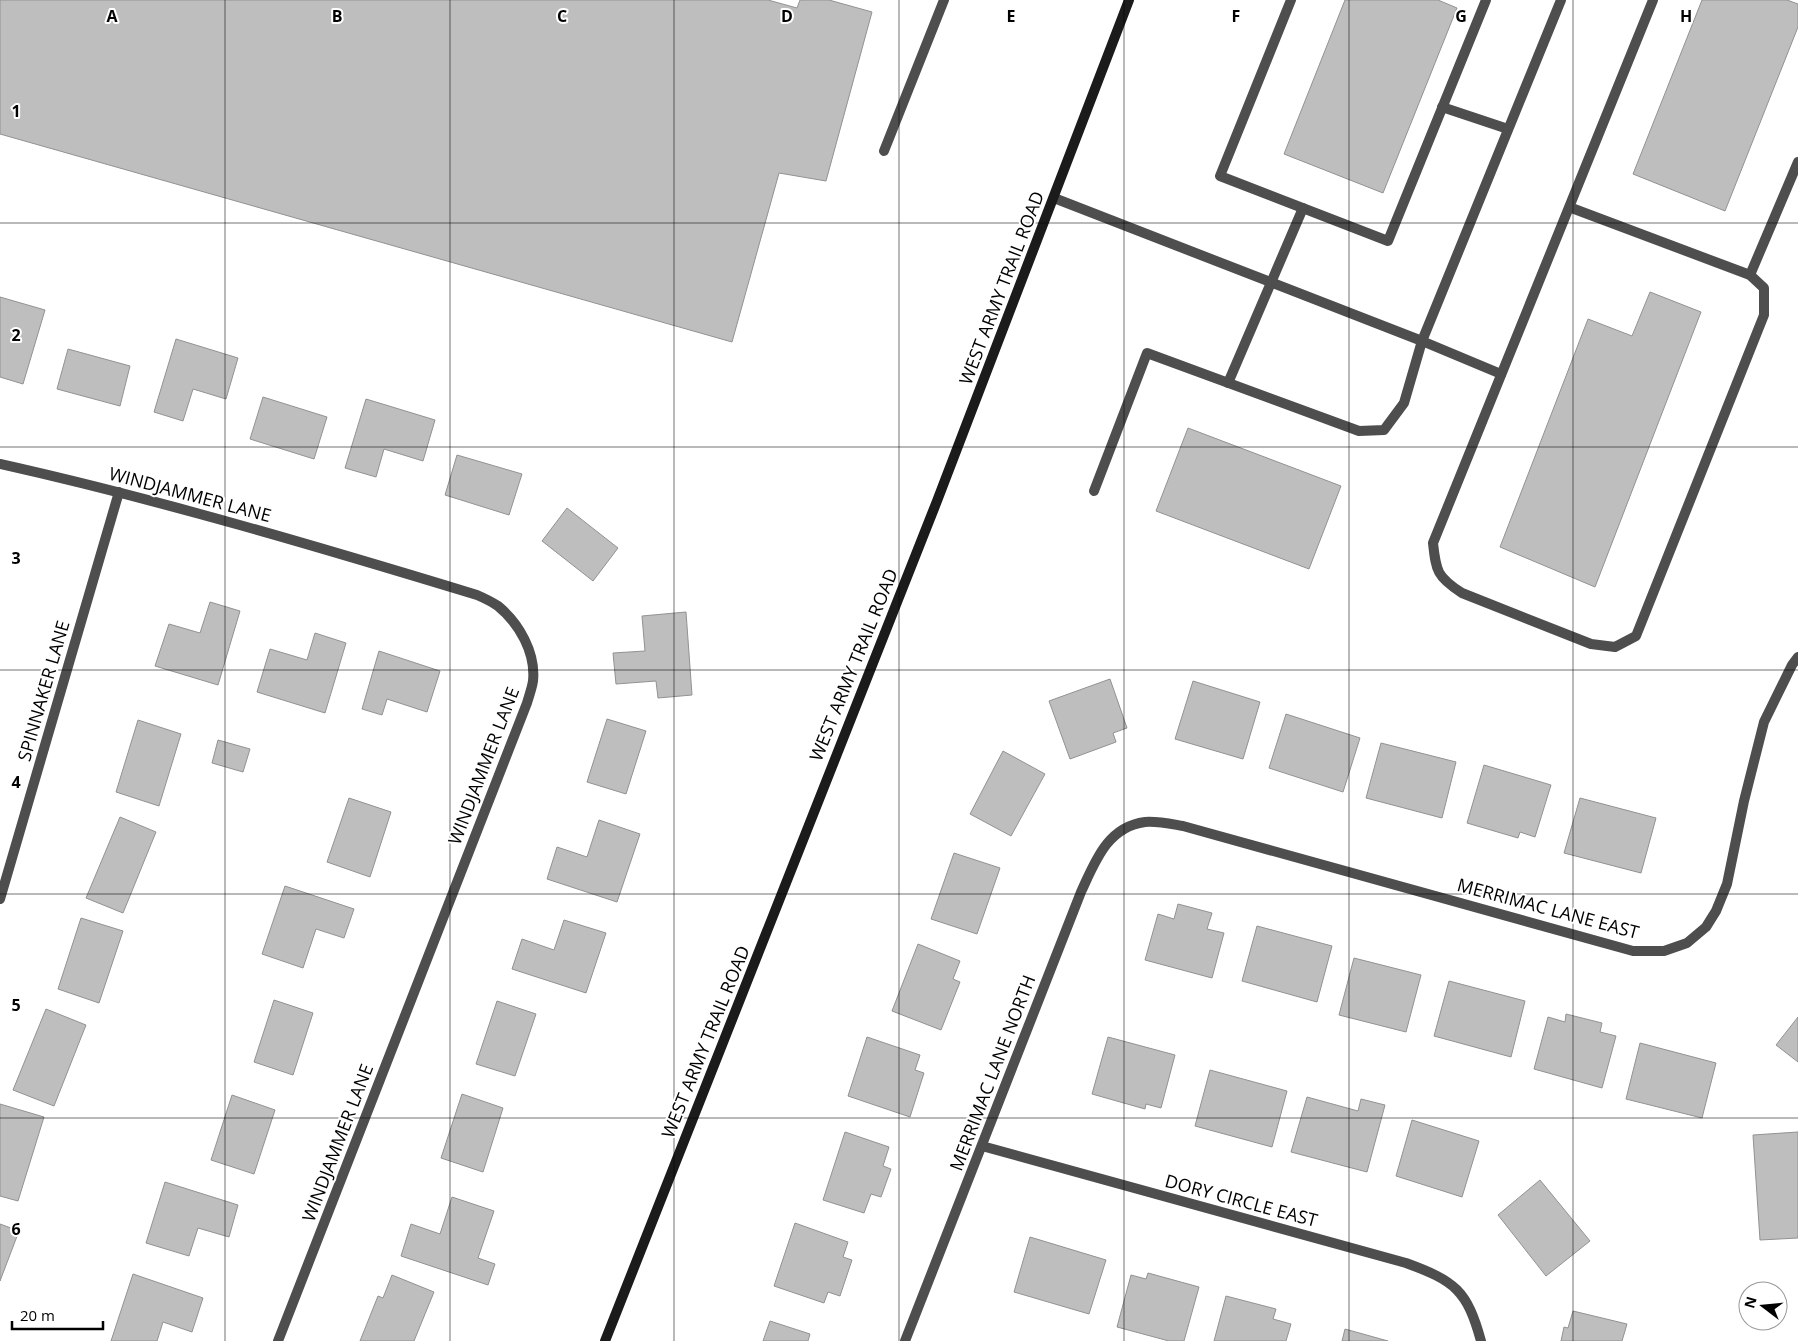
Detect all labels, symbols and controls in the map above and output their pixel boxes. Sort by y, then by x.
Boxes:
text: A [106,5,118,27]
text: B [332,5,342,27]
text: C [557,5,567,27]
text: D [781,5,793,27]
text: E [1007,5,1016,27]
text: F [1232,5,1240,27]
text: G [1455,5,1467,27]
text: H [1680,5,1692,27]
text: 1 [11,100,21,122]
street label: WEST ARMY TRAIL ROAD [953,187,1049,388]
text: 2 [11,324,21,346]
street label: WINDJAMMER LANE [107,461,274,527]
text: 3 [11,547,21,569]
street label: WEST ARMY TRAIL ROAD [803,565,903,764]
street label: SPINNAKER LANE [11,618,75,764]
street label: WINDJAMMER LANE [442,683,524,848]
text: 4 [11,771,21,793]
street label: MERRIMAC LANE EAST [1455,872,1642,944]
street label: WEST ARMY TRAIL ROAD [655,942,755,1141]
street label: MERRIMAC LANE NORTH [944,971,1041,1174]
text: 5 [11,994,21,1016]
street label: WINDJAMMER LANE [296,1060,378,1225]
street label: DORY CIRCLE EAST [1162,1168,1320,1232]
text: 6 [11,1218,21,1240]
north arrow [1738,1281,1788,1331]
text: N [1739,1294,1761,1310]
scale bar [12,1298,104,1330]
text: 20 m [20,1305,55,1325]

